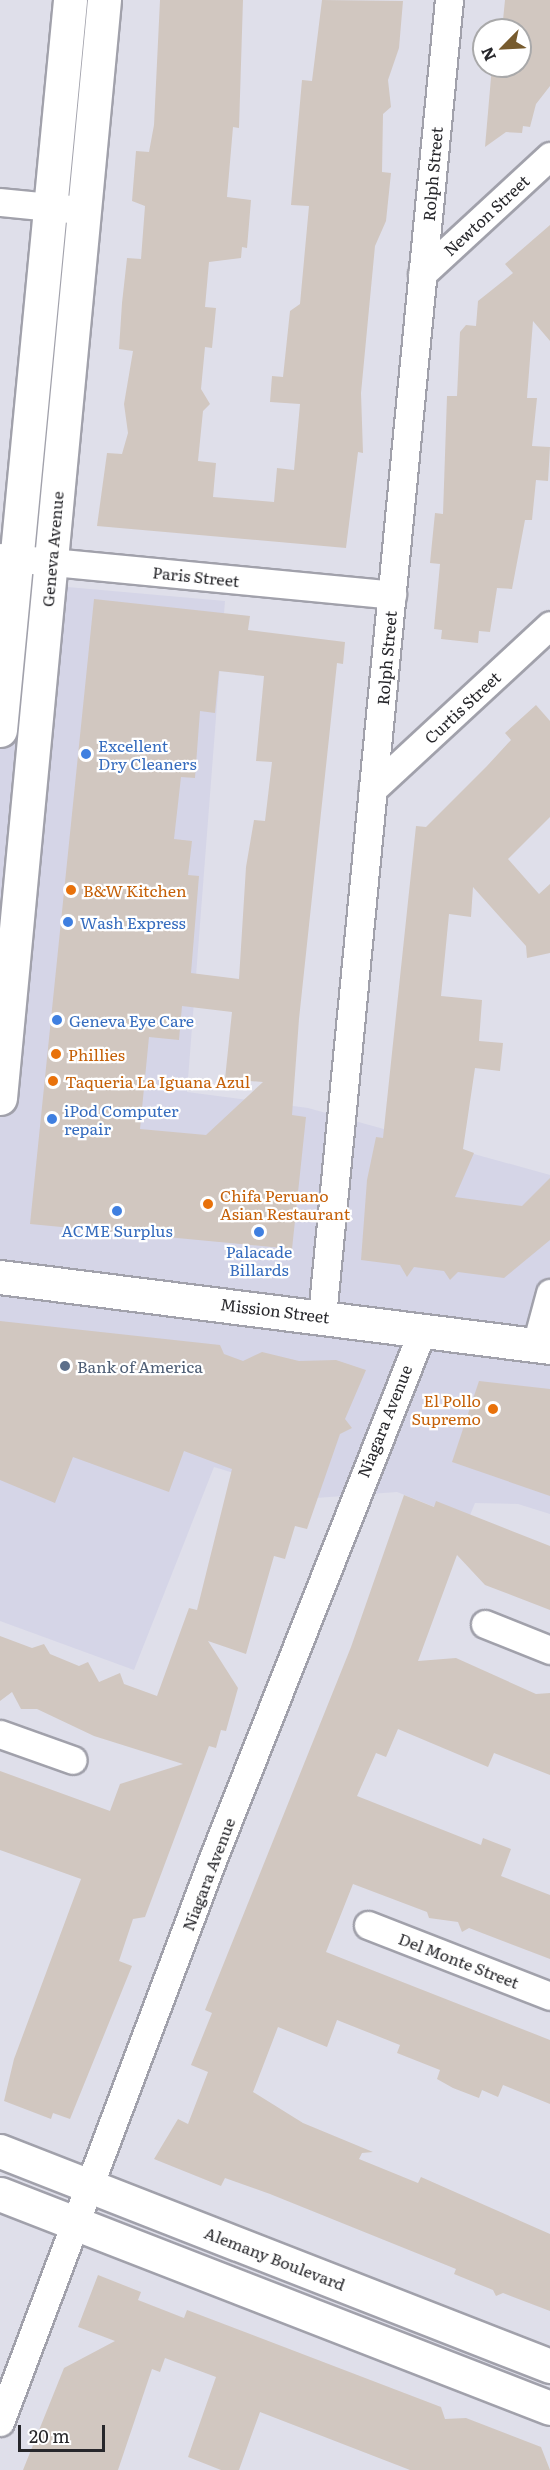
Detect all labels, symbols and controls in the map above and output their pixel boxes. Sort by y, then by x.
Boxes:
north arrow [472,18,532,78]
text: N [474,43,501,66]
street label: Rolph Street [418,126,446,222]
street label: Newton Street [439,171,533,259]
street label: Geneva Avenue [37,490,67,608]
street label: Paris Street [152,562,240,590]
street label: Rolph Street [372,610,400,706]
street label: Curtis Street [420,667,504,747]
place label: Excellent Dry Cleaners [98,735,197,773]
marker: Excellent Dry Cleaners [79,747,93,761]
place label: B&W Kitchen [83,880,186,900]
marker: B&W Kitchen [64,883,78,897]
place label: Wash Express [80,912,186,932]
marker: Wash Express [61,915,75,929]
place label: Geneva Eye Care [69,1010,194,1030]
marker: Geneva Eye Care [50,1013,64,1027]
place label: Phillies [68,1044,125,1064]
marker: Phillies [49,1047,63,1061]
place label: Taqueria La Iguana Azul [65,1071,250,1091]
marker: Taqueria La Iguana Azul [46,1074,60,1088]
place label: iPod Computer repair [64,1100,179,1138]
marker: iPod Computer repair [45,1112,59,1126]
place label: Chifa Peruano Asian Restaurant [220,1185,350,1223]
marker: Chifa Peruano Asian Restaurant [201,1197,215,1211]
marker: ACME Surplus [110,1204,124,1218]
place label: ACME Surplus [61,1220,173,1240]
marker: Palacade Billards [252,1225,266,1239]
place label: Palacade Billards [226,1241,292,1279]
street label: Mission Street [219,1294,331,1326]
place label: Bank of America [77,1356,203,1376]
marker: Bank of America [58,1359,72,1373]
street label: Niagara Avenue [353,1362,415,1480]
place label: El Pollo Supremo [411,1390,481,1428]
marker: El Pollo Supremo [486,1402,500,1416]
street label: Niagara Avenue [178,1815,238,1933]
street label: Del Monte Street [396,1928,522,1992]
street label: Alemany Boulevard [202,2222,348,2294]
scale bar [21,2413,108,2451]
text: 20 m [29,2422,70,2449]

